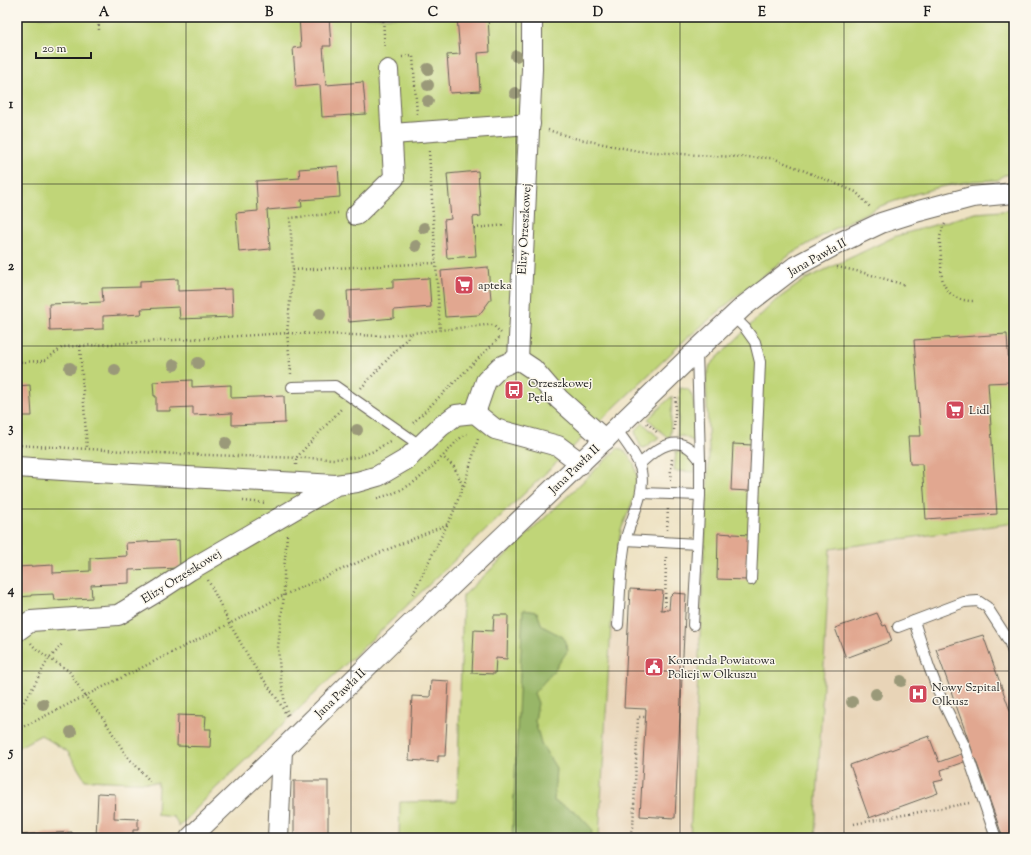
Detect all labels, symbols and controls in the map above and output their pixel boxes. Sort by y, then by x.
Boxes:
text: A [99,4,110,22]
text: B [265,4,274,22]
text: C [428,4,438,22]
text: D [593,4,603,22]
text: E [758,4,766,22]
text: F [923,4,931,22]
scale bar [36,34,91,60]
text: 20 m [42,40,67,58]
text: 1 [9,96,14,114]
street label: Elizy Orzeszkowej [514,183,536,275]
street label: Jana Pawła II [784,234,850,282]
text: 2 [8,258,15,276]
supermarket icon: apteka [453,274,475,296]
place label: apteka [478,277,512,295]
place label: Orzeszkowej Pętla [528,375,592,407]
bus stop icon: Orzeszkowej Pętla [503,379,525,401]
supermarket icon: Lidl [944,399,966,421]
place label: Lidl [969,402,990,420]
text: 3 [8,420,14,438]
street label: Jana Pawła II [545,441,604,499]
street label: Elizy Orzeszkowej [138,545,225,609]
text: 4 [7,582,15,600]
place label: Komenda Powiatowa Policji w Olkuszu [668,652,776,684]
public building icon: Komenda Powiatowa Policji w Olkuszu [643,656,665,678]
street label: Jana Pawła II [311,665,370,723]
place label: Nowy Szpital Olkusz [932,679,1000,711]
hospital icon: Nowy Szpital Olkusz [907,683,929,705]
text: 5 [8,744,14,762]

